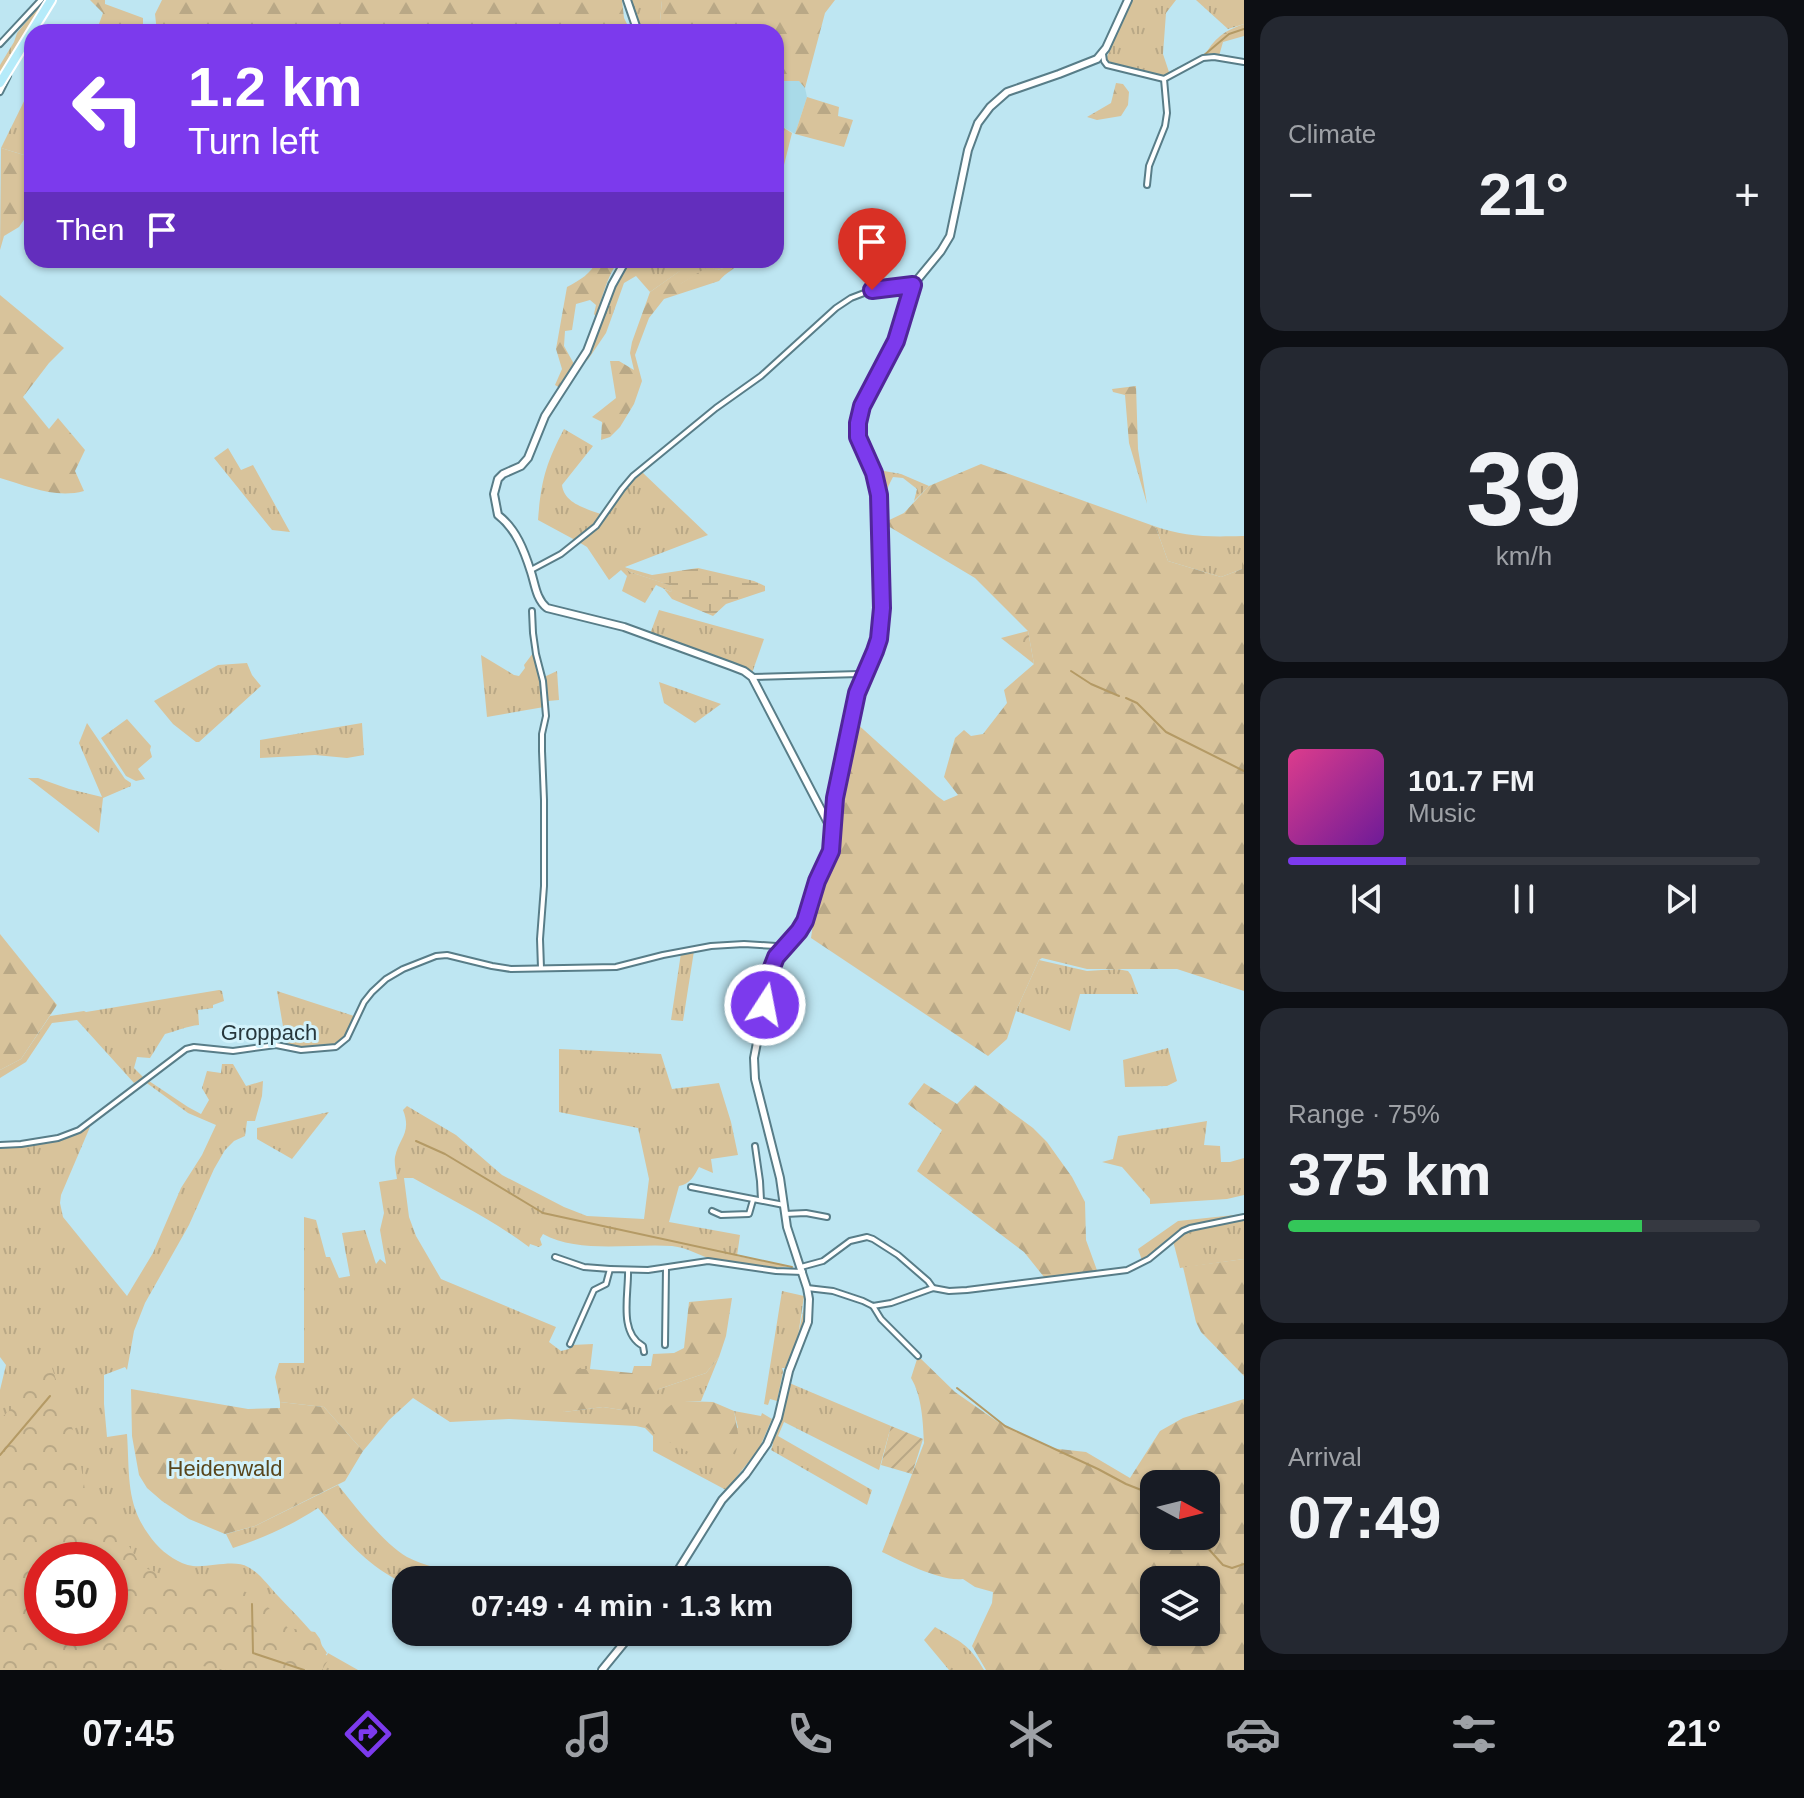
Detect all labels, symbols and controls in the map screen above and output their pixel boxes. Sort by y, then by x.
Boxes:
text: 1.2 km [188,55,362,118]
icon: left [56,56,160,160]
text: Climate [1288,119,1376,149]
text: Turn left [188,121,319,162]
text: 21° [1479,161,1569,228]
text: − [1288,170,1314,219]
text: + [1734,170,1760,219]
icon: arrive [140,208,184,252]
pin [838,208,906,290]
text: Then [56,213,124,246]
icon: arrive [850,220,894,264]
text: 39 [1466,431,1582,547]
text: km/h [1496,541,1552,571]
text: 101.7 FM [1408,764,1535,797]
text: Music [1408,798,1476,828]
icon: previous [1345,877,1389,921]
icon: pause [1502,877,1546,921]
icon: next [1659,877,1703,921]
position arrow [723,963,807,1047]
street label: Groppach [221,1020,317,1045]
text: Range · 75% [1288,1099,1440,1129]
text: 375 km [1288,1141,1492,1208]
text: Arrival [1288,1442,1362,1472]
park label: Heidenwald [168,1456,282,1481]
north arrow [1140,1470,1220,1550]
map controls [1140,1470,1220,1646]
text: 07:49 [1288,1484,1441,1551]
speed limit sign: 50 [24,1542,128,1646]
button: layers [1140,1566,1220,1646]
text: 07:49 · 4 min · 1.3 km [471,1589,773,1622]
icon: directions [340,1706,396,1762]
icon: music [561,1706,617,1762]
icon: phone [782,1706,838,1762]
icon: climate [1003,1706,1059,1762]
icon: car [1225,1706,1281,1762]
icon: filters [1446,1706,1502,1762]
text: 07:45 [83,1713,175,1754]
text: 21° [1667,1713,1721,1754]

